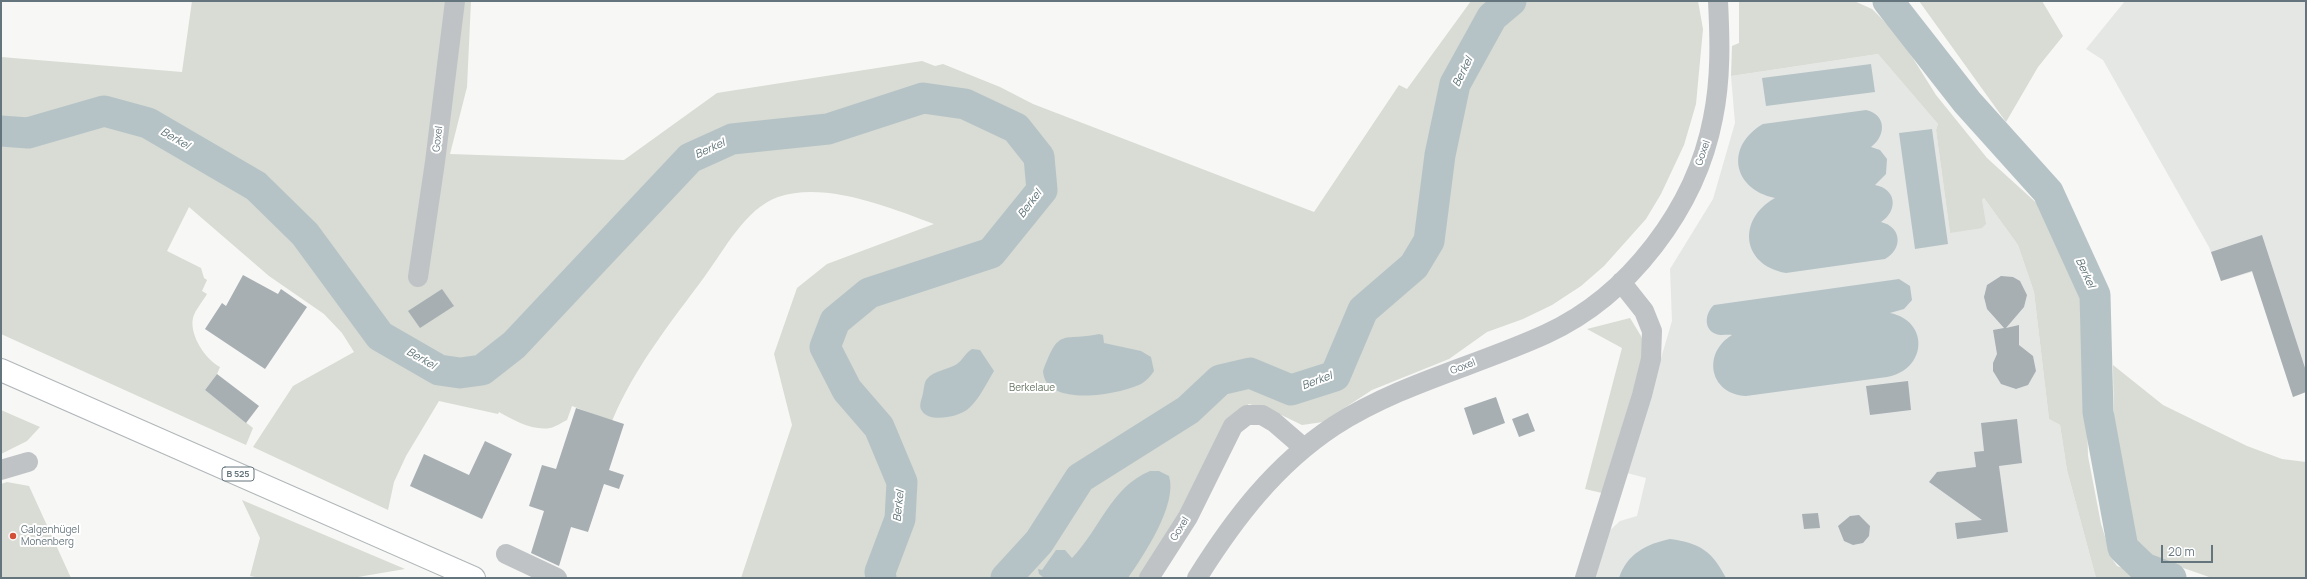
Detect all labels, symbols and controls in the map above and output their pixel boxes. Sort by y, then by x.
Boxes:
water label: Berkel [1450,55,1476,89]
water label: Berkel [158,125,192,153]
street label: Goxel [430,125,446,153]
water label: Berkel [693,136,727,162]
street label: Goxel [1693,139,1713,167]
water label: Berkel [1015,187,1045,221]
water label: Berkel [2072,256,2098,290]
water label: Berkel [404,345,438,373]
street label: Goxel [1449,357,1477,377]
water label: Berkel [1300,369,1334,393]
park label: Berkelaue [1009,382,1055,394]
road number: B 525 [222,467,254,481]
water label: Berkel [891,490,907,522]
street label: Goxel [1168,515,1192,543]
place label: Galgenhügel Monenberg [21,524,79,548]
marker: Galgenhügel Monenberg [8,531,18,541]
scale bar [2163,537,2215,563]
text: 20 m [2168,543,2195,560]

